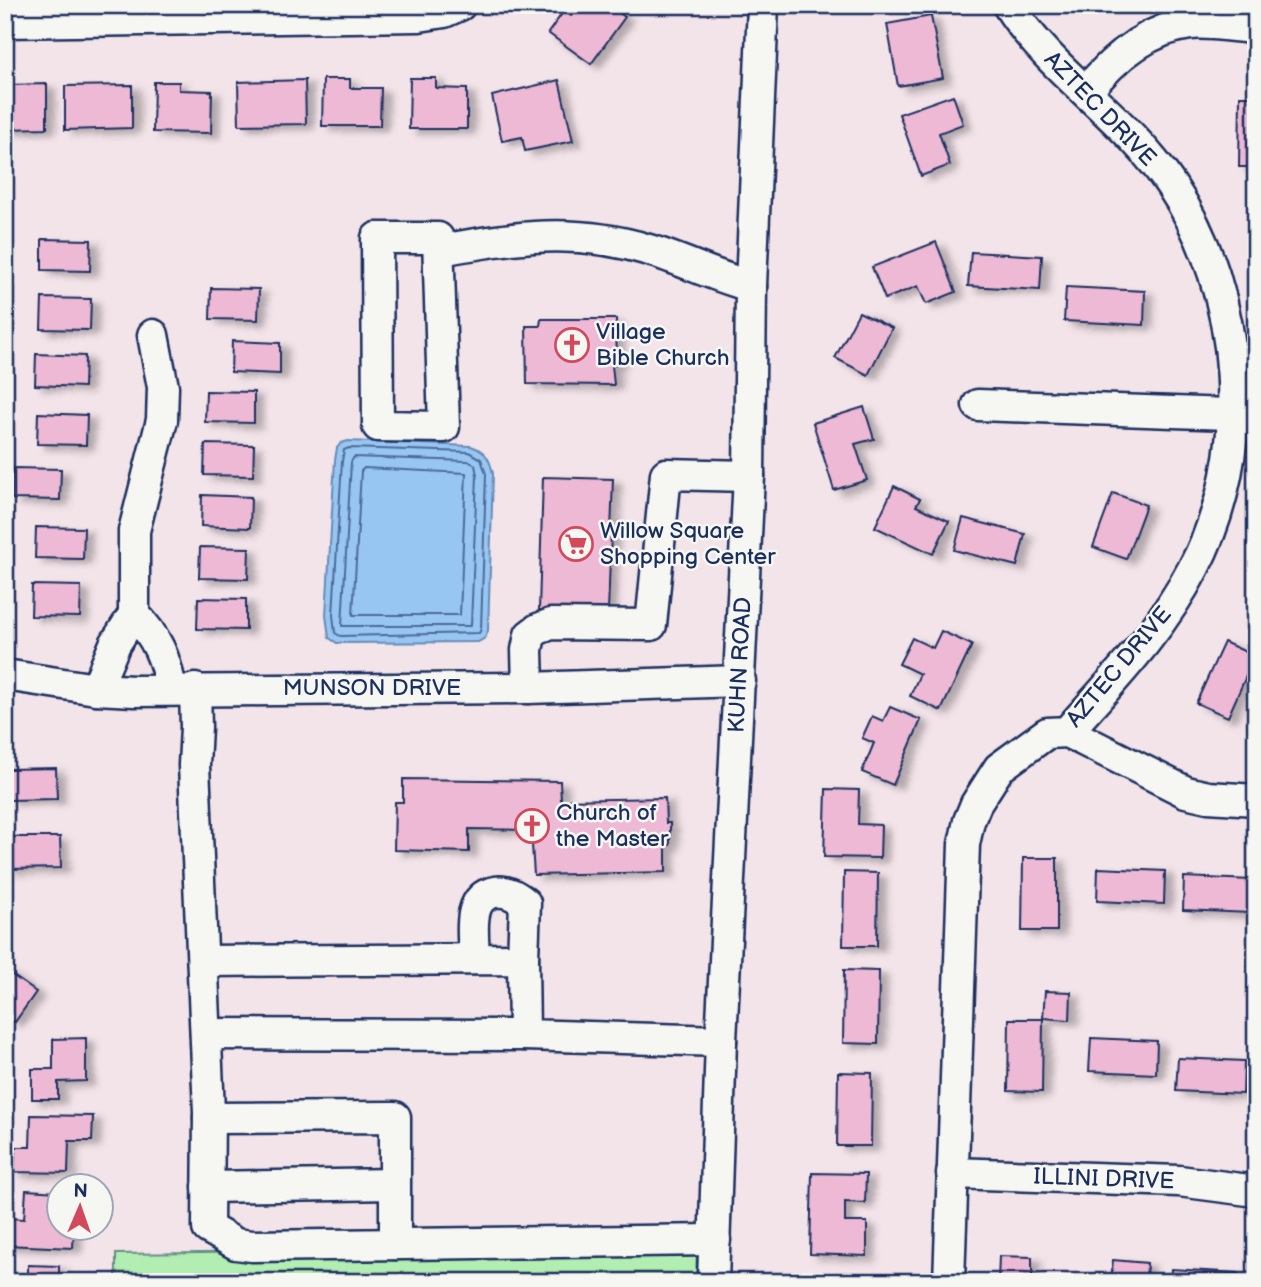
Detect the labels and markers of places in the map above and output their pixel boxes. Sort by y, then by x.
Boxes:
place label: Village Bible Church [596,318,729,372]
church icon: Village Bible Church [553,326,591,364]
place label: Willow Square Shopping Center [600,517,776,571]
supermarket icon: Willow Square Shopping Center [557,525,595,563]
place label: Church of the Master [556,799,669,853]
church icon: Church of the Master [513,807,551,845]

